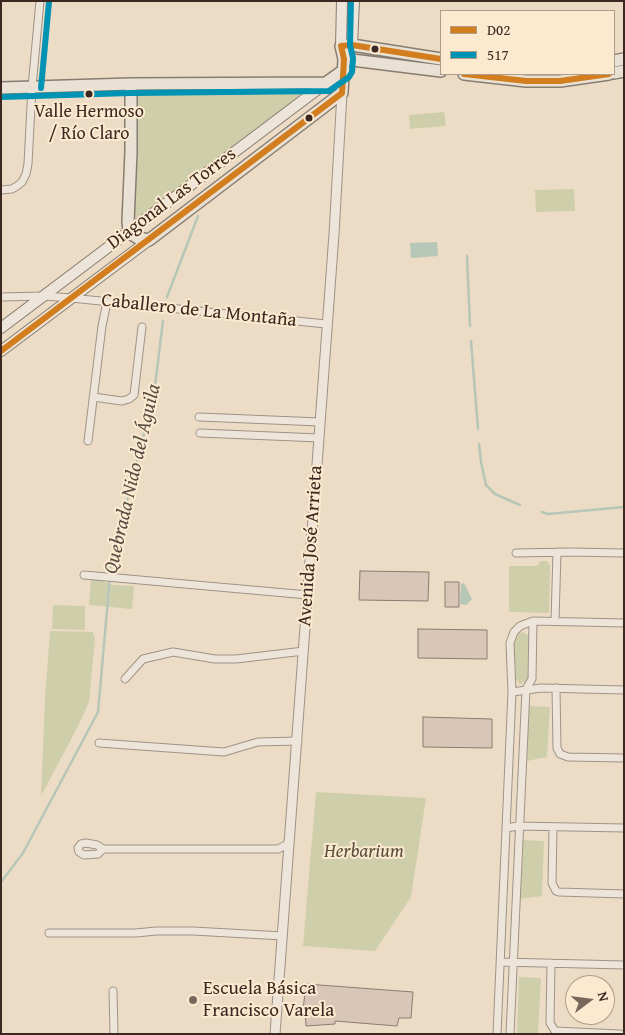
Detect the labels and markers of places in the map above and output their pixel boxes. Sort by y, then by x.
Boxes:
unlabelled marker [370,44,380,54]
marker: Valle Hermoso / Río Claro [84,89,94,99]
place label: Valle Hermoso / Río Claro [34,101,144,144]
unlabelled marker [304,113,314,123]
place label: Escuela Básica Francisco Varela [203,978,334,1022]
marker: Escuela Básica Francisco Varela [187,994,199,1006]

